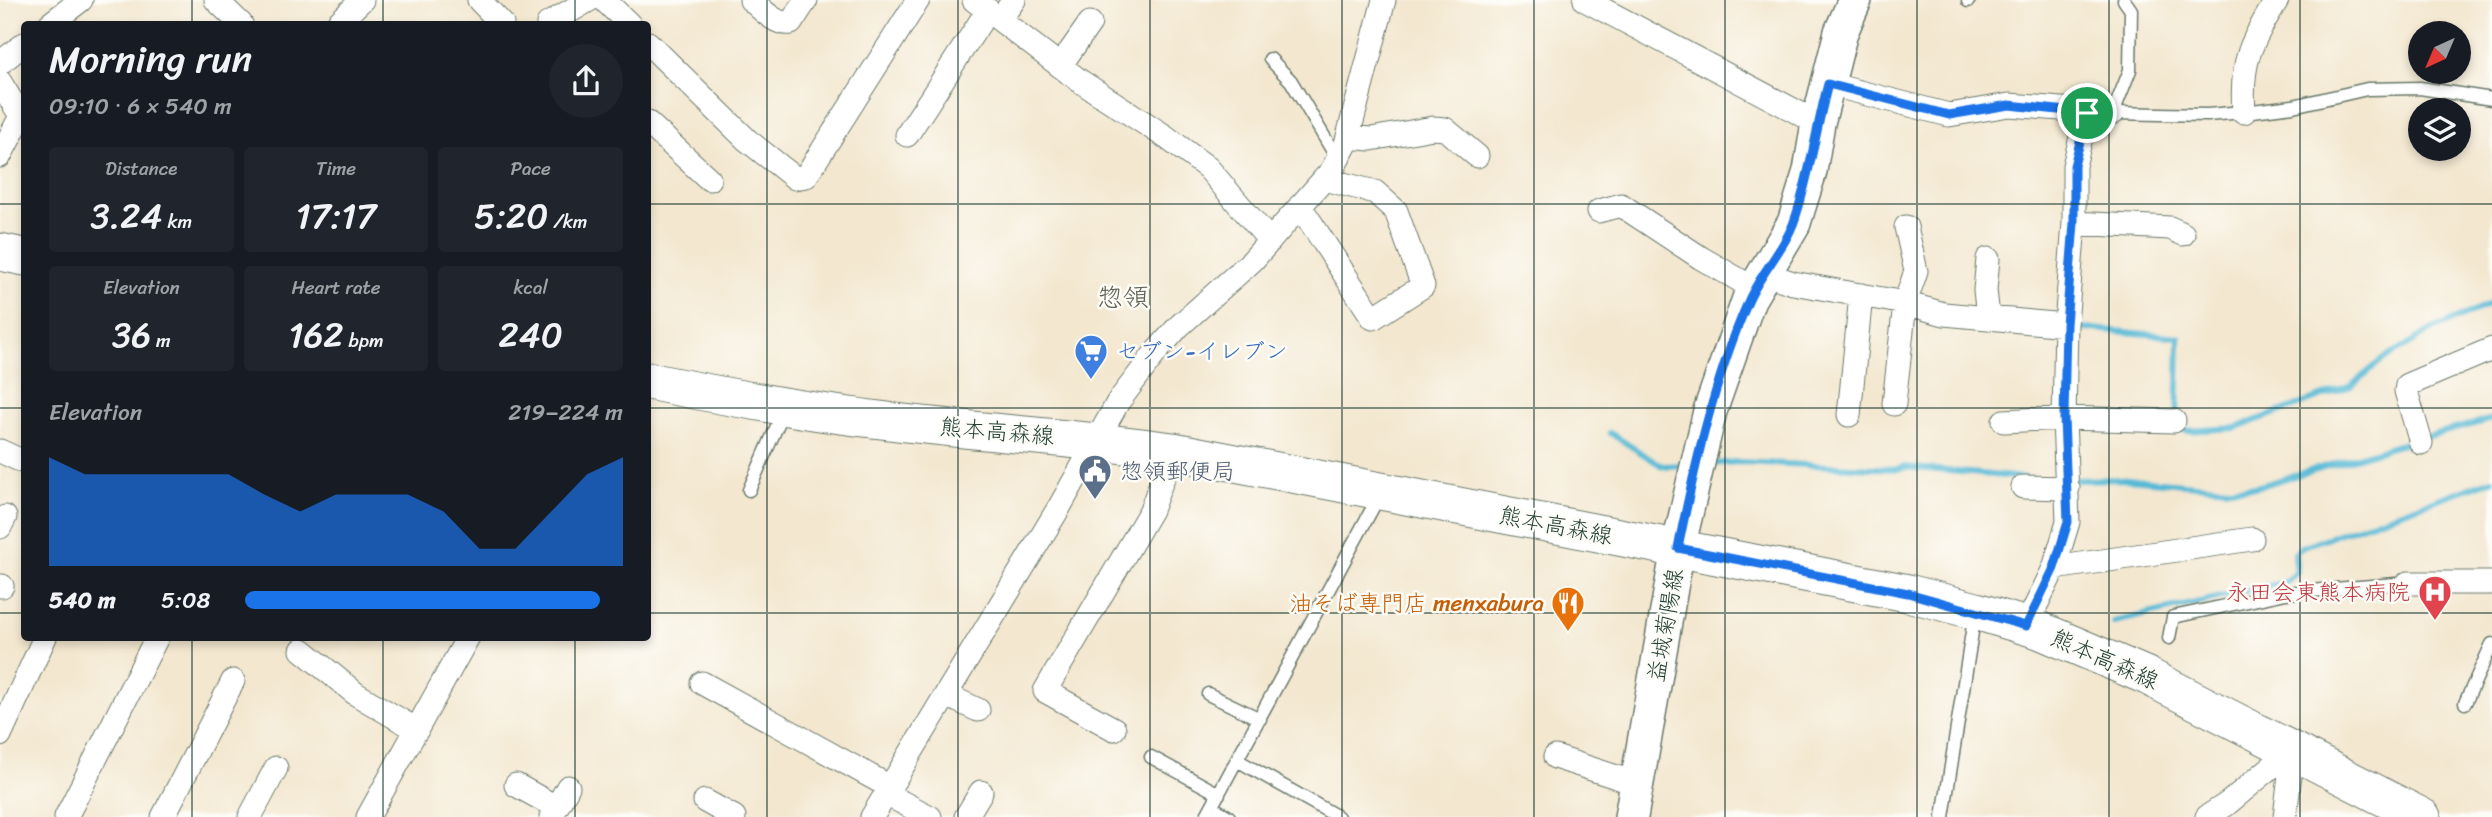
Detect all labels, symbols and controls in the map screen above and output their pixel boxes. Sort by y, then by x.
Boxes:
north arrow [2408,21,2471,84]
map controls [2408,21,2471,161]
text: Morning run [49,26,252,93]
button: share [549,44,623,118]
pin [2057,83,2117,143]
text: 09:10 · 6 × 540 m [49,86,232,127]
icon: arrive [2068,94,2106,132]
button: layers [2408,98,2471,161]
text: Distance [105,152,177,185]
text: Time [316,152,356,185]
text: Pace [511,152,551,185]
text: 3.24 [91,185,162,247]
text: 17:17 [296,185,376,247]
text: 5:20 [474,185,548,247]
text: km [162,205,192,238]
text: /km [548,205,587,238]
text: Elevation [103,271,180,304]
text: Heart rate [291,271,381,304]
text: kcal [513,271,548,304]
district label: 惣領 [1097,274,1149,320]
text: 36 [112,304,151,366]
text: 162 [288,304,344,366]
text: 240 [499,304,563,366]
text: m [151,324,171,357]
text: bpm [344,324,384,357]
place label: セブン-イレブン [1116,331,1288,372]
supermarket icon: セブン-イレブン [1072,332,1110,381]
text: Elevation [49,392,142,433]
text: 219–224 m [508,392,623,433]
street label: 熊本高森線 [938,406,1056,457]
place label: 惣領郵便局 [1120,451,1235,492]
public building icon: 惣領郵便局 [1076,452,1114,501]
street label: 熊本高森線 [1496,494,1616,557]
street label: 益城菊陽線 [1635,565,1696,685]
place label: 永田会東熊本病院 [2226,572,2410,613]
hospital icon: 永田会東熊本病院 [2416,573,2454,622]
text: 540 m [49,580,116,621]
text: 5:08 [161,580,210,621]
place label: 油そば専門店 menxabura [1289,583,1544,624]
restaurant icon: 油そば専門店 menxabura [1549,584,1587,633]
street label: 熊本高森線 [2044,617,2166,702]

